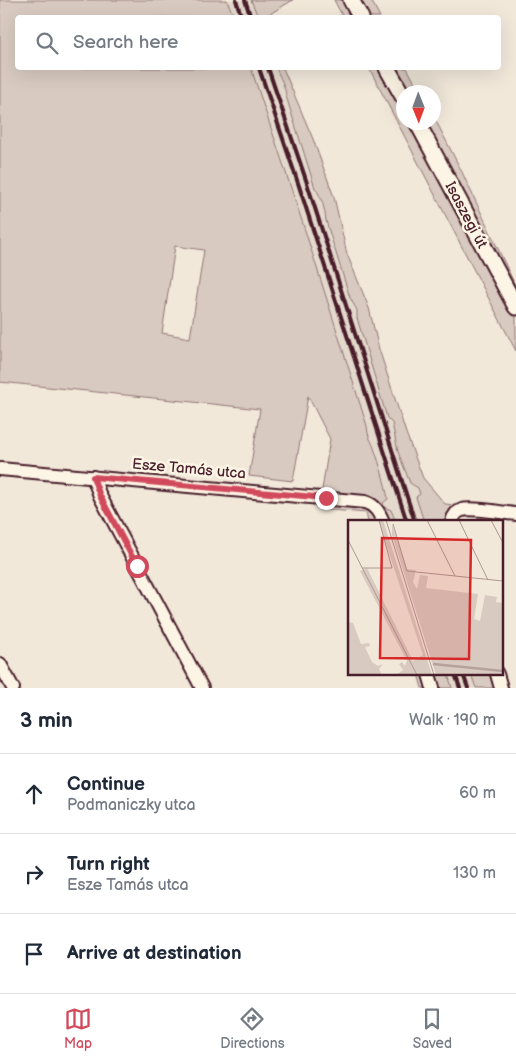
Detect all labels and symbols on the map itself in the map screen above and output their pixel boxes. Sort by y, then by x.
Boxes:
north arrow [396,85,441,130]
street label: Isaszegi út [441,178,492,252]
street label: Esze Tamás utca [131,455,247,483]
route end [315,487,338,510]
inset map [348,520,504,676]
route start [126,555,149,578]

